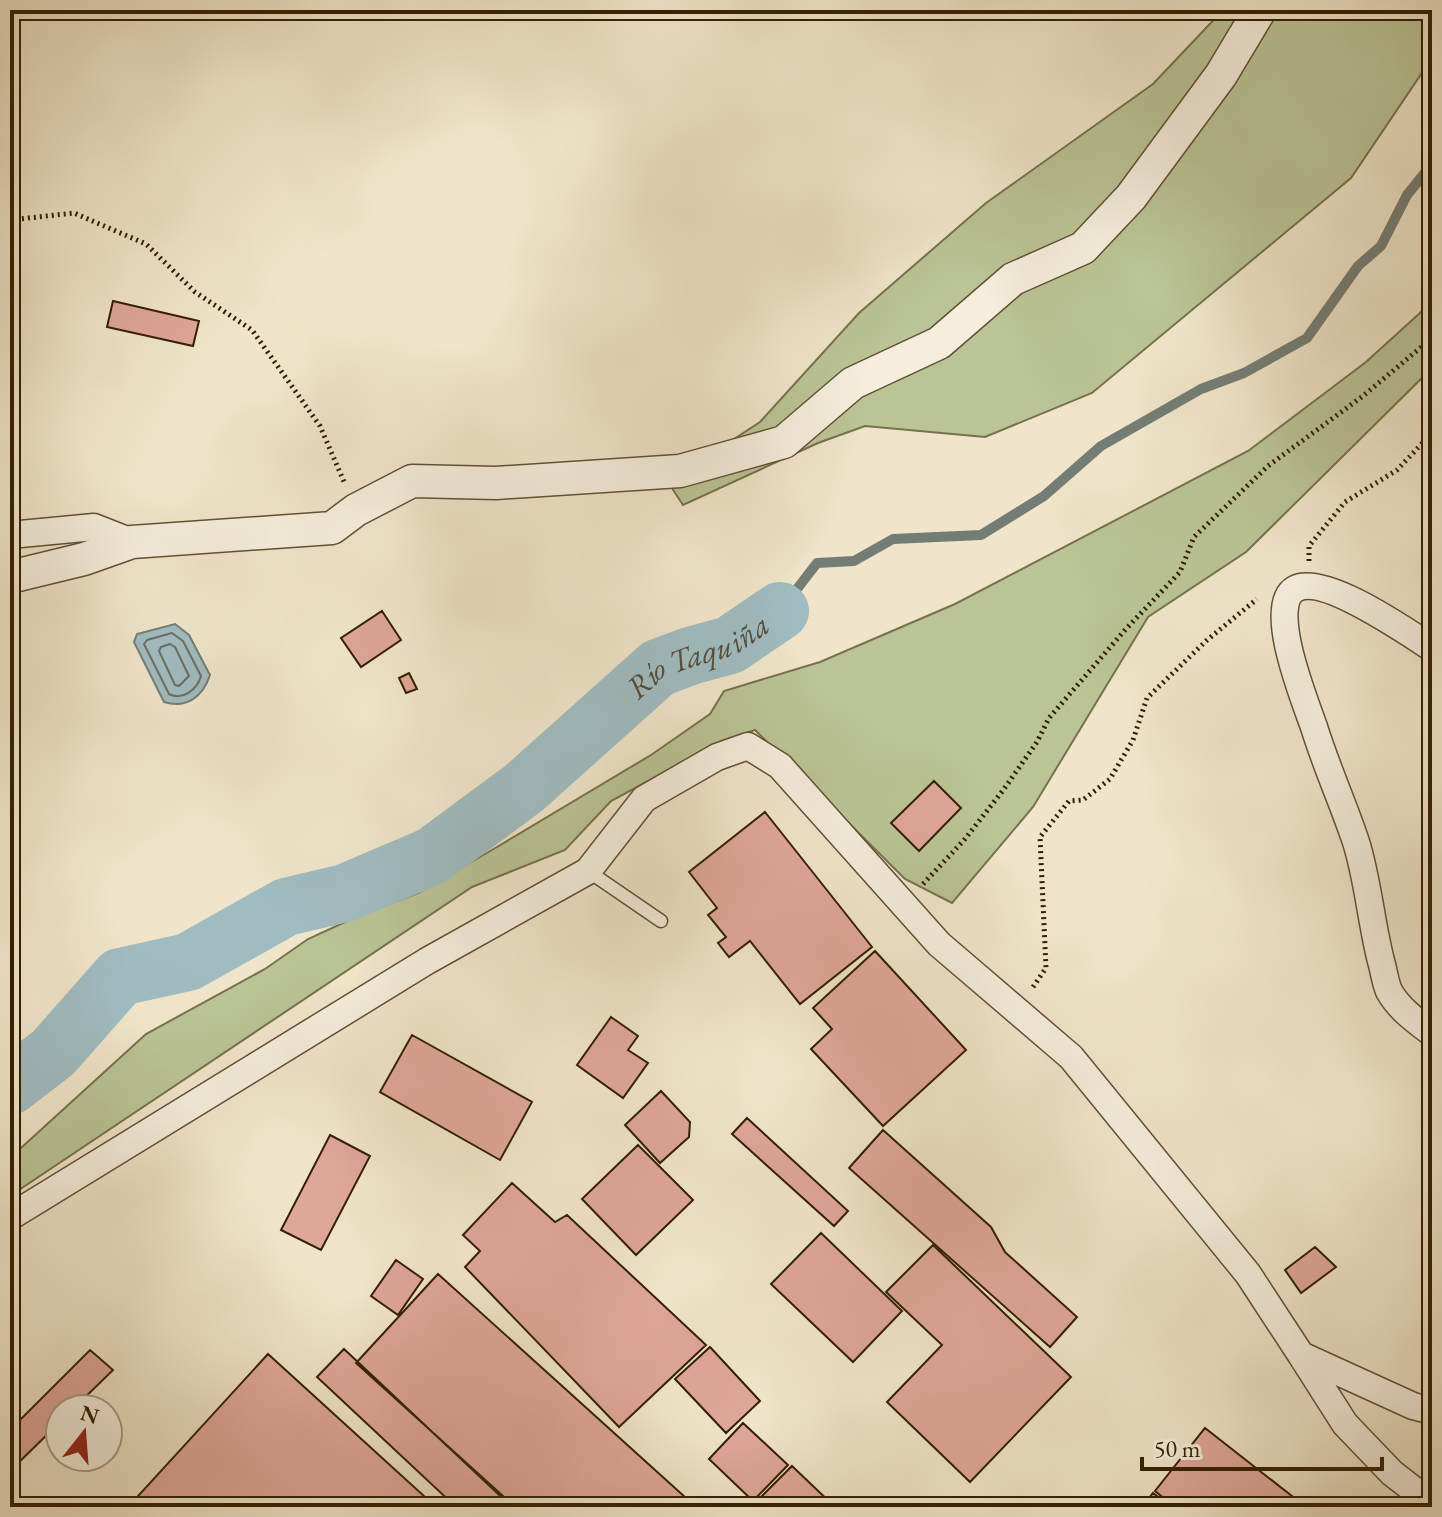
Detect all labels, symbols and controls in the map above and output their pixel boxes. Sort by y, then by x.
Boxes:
water label: Río Taquiña [617,603,777,708]
north arrow [44,1393,124,1473]
text: N [77,1398,103,1431]
scale bar [1142,1421,1382,1471]
text: 50 m [1154,1433,1201,1464]

